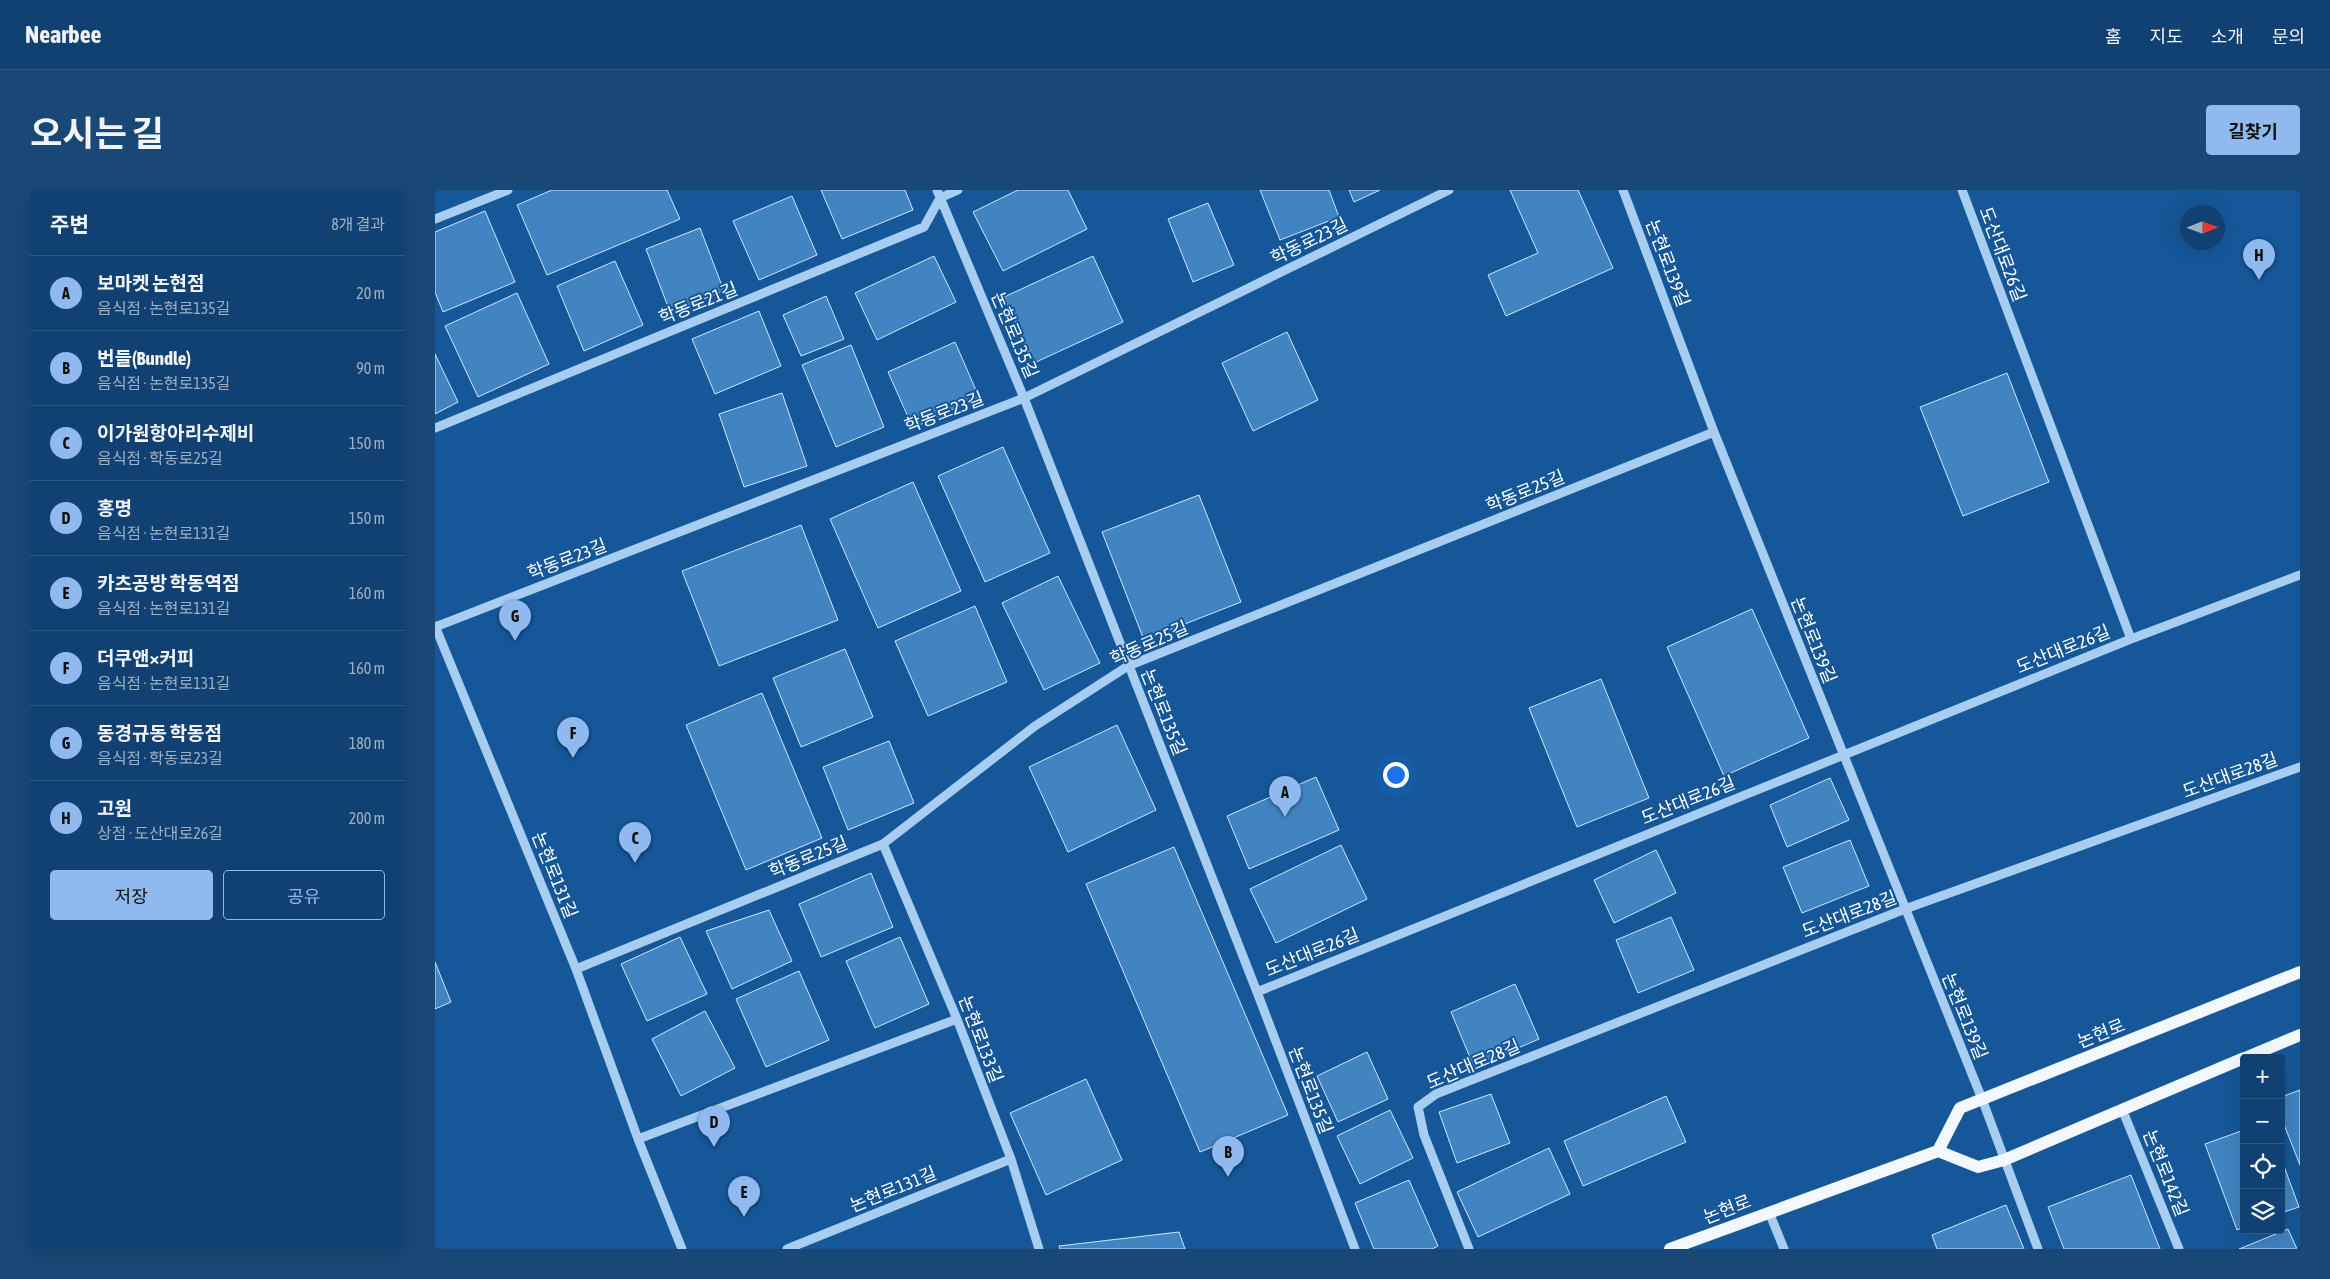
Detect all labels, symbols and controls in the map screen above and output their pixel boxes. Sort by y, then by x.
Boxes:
text: Nearbee [25,21,101,48]
text: 홈 [2105,26,2122,47]
text: 지도 [2150,26,2183,47]
text: 소개 [2211,26,2244,47]
text: 문의 [2272,26,2305,47]
button: 길찾기 [2206,105,2300,155]
text: 오시는 길 [30,113,164,153]
street label: 도산대로26길 [1975,204,2031,304]
north arrow [2180,205,2225,250]
text: 주변 [50,212,89,236]
street label: 학동로23길 [1267,213,1351,269]
text: 8개 결과 [331,215,385,233]
street label: 논현로139길 [1642,216,1694,310]
pin: H [2243,239,2275,280]
text: 보마켓 논현점 [97,272,204,294]
street label: 학동로21길 [656,278,740,328]
text: A [62,284,70,302]
text: 20 m [356,284,385,302]
street label: 논현로135길 [987,289,1043,381]
text: 음식점 · 논현로135길 [97,299,230,317]
text: 번들(Bundle) [97,347,191,369]
text: B [62,359,70,377]
text: 90 m [356,359,385,377]
text: 음식점 · 논현로135길 [97,374,230,392]
street label: 학동로23길 [901,387,987,437]
text: 이가원항아리수제비 [97,422,254,444]
text: C [62,434,70,452]
text: 150 m [349,434,385,452]
text: 음식점 · 학동로25길 [97,449,223,467]
street label: 학동로25길 [1483,466,1567,516]
text: 홍명 [97,497,132,519]
text: D [62,509,70,527]
text: 150 m [349,509,385,527]
text: 음식점 · 논현로131길 [97,524,230,542]
street label: 학동로23길 [524,534,610,584]
text: 카츠공방 학동역점 [97,572,239,594]
text: E [63,584,69,602]
text: 160 m [349,584,385,602]
street label: 논현로139길 [1787,594,1841,686]
text: 음식점 · 논현로131길 [97,599,230,617]
pin: G [499,600,531,641]
street label: 학동로25길 [1107,616,1191,670]
street label: 도산대로26길 [2013,621,2113,677]
text: 더쿠앤×커피 [97,647,194,669]
text: F [63,659,69,677]
text: 160 m [349,659,385,677]
street label: 논현로135길 [1137,666,1191,758]
text: 음식점 · 논현로131길 [97,674,230,692]
pin: F [557,717,589,758]
text: 동경규동 학동점 [97,722,222,744]
text: G [62,734,70,752]
text: 180 m [349,734,385,752]
street label: 도산대로28길 [2180,748,2280,802]
text: 음식점 · 학동로23길 [97,749,223,767]
your location [1383,762,1409,788]
street label: 도산대로26길 [1638,772,1738,828]
pin: A [1269,776,1301,817]
text: 고원 [97,797,132,819]
text: H [61,809,71,827]
text: 200 m [349,809,385,827]
pin: C [619,822,651,863]
text: 상점 · 도산대로26길 [97,824,223,842]
street label: 논현로131길 [528,829,582,921]
street label: 학동로25길 [766,832,850,882]
button: 저장 [50,870,213,920]
button: 공유 [223,870,385,920]
street label: 도산대로28길 [1799,886,1899,942]
street label: 도산대로26길 [1262,924,1362,980]
street label: 논현로139길 [1938,970,1992,1062]
street label: 논현로133길 [955,992,1007,1086]
street label: 논현로 [2074,1014,2128,1052]
street label: 도산대로28길 [1423,1035,1523,1093]
street label: 논현로135길 [1285,1043,1337,1137]
map controls [2240,1054,2285,1234]
button: + [2240,1054,2285,1099]
button: − [2240,1099,2285,1144]
pin: D [698,1106,730,1147]
street label: 논현로142길 [2139,1127,2193,1219]
pin: B [1212,1136,1244,1177]
button: locate [2240,1144,2285,1189]
street label: 논현로131길 [847,1162,939,1216]
pin: E [728,1176,760,1217]
button: layers [2240,1189,2285,1234]
street label: 논현로 [1700,1190,1754,1228]

